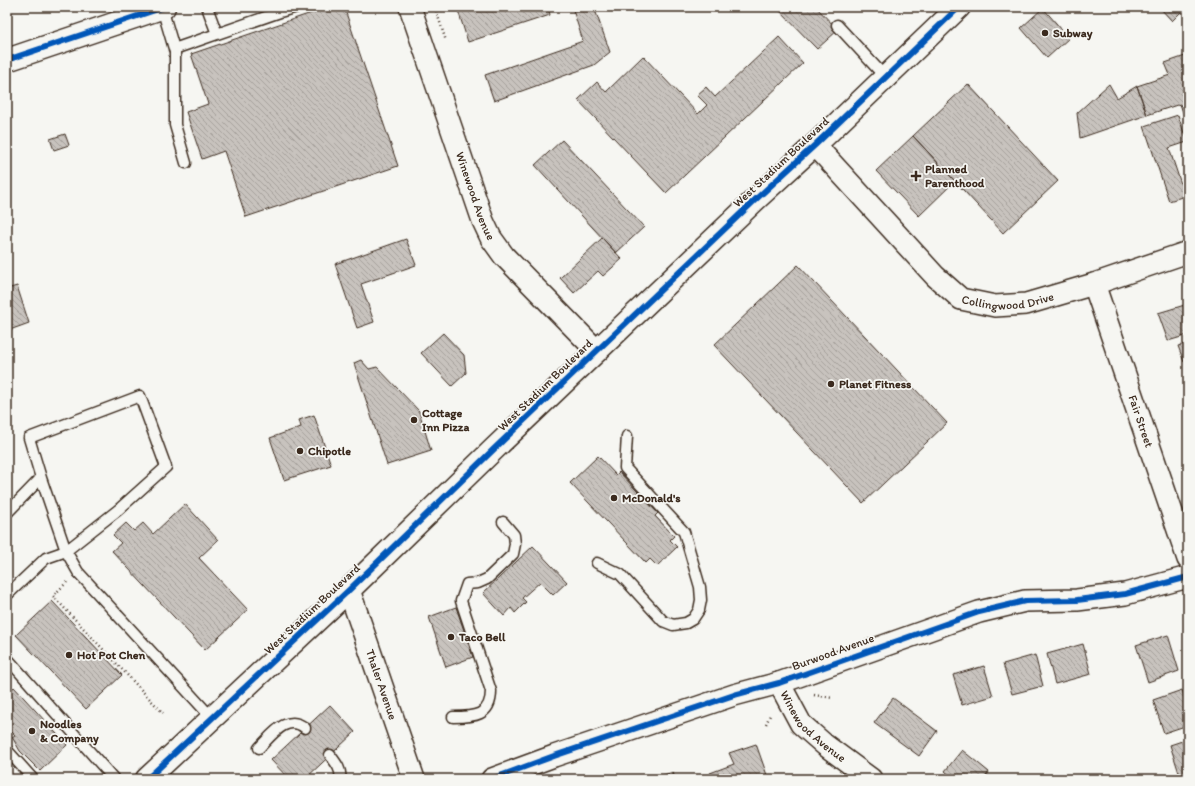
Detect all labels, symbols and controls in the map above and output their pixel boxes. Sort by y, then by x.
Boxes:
place label: Subway [1053,26,1093,41]
marker: Subway [1040,28,1050,38]
street label: West Stadium Boulevard [730,114,832,210]
street label: Winewood Avenue [453,150,498,243]
place label: Planned Parenthood [925,162,985,190]
marker: Planned Parenthood [910,170,922,182]
street label: Collingwood Drive [960,289,1056,314]
street label: West Stadium Boulevard [495,336,596,434]
place label: Planet Fitness [839,377,912,391]
marker: Planet Fitness [826,379,836,389]
street label: Fair Street [1125,393,1157,450]
place label: Cottage Inn Pizza [422,406,469,434]
marker: Cottage Inn Pizza [409,415,419,425]
place label: Chipotle [308,444,351,459]
marker: Chipotle [295,446,305,456]
place label: McDonald's [622,491,681,505]
marker: McDonald's [609,493,619,503]
street label: West Stadium Boulevard [261,561,363,657]
place label: Taco Bell [458,630,506,644]
street label: Burwood Avenue [790,631,876,673]
marker: Taco Bell [446,632,456,642]
street label: Thaler Avenue [363,647,400,722]
place label: Hot Pot Chen [77,648,146,662]
marker: Hot Pot Chen [64,650,74,660]
street label: Winewood Avenue [777,688,849,765]
place label: Noodles & Company [40,717,99,746]
marker: Noodles & Company [27,726,37,736]

